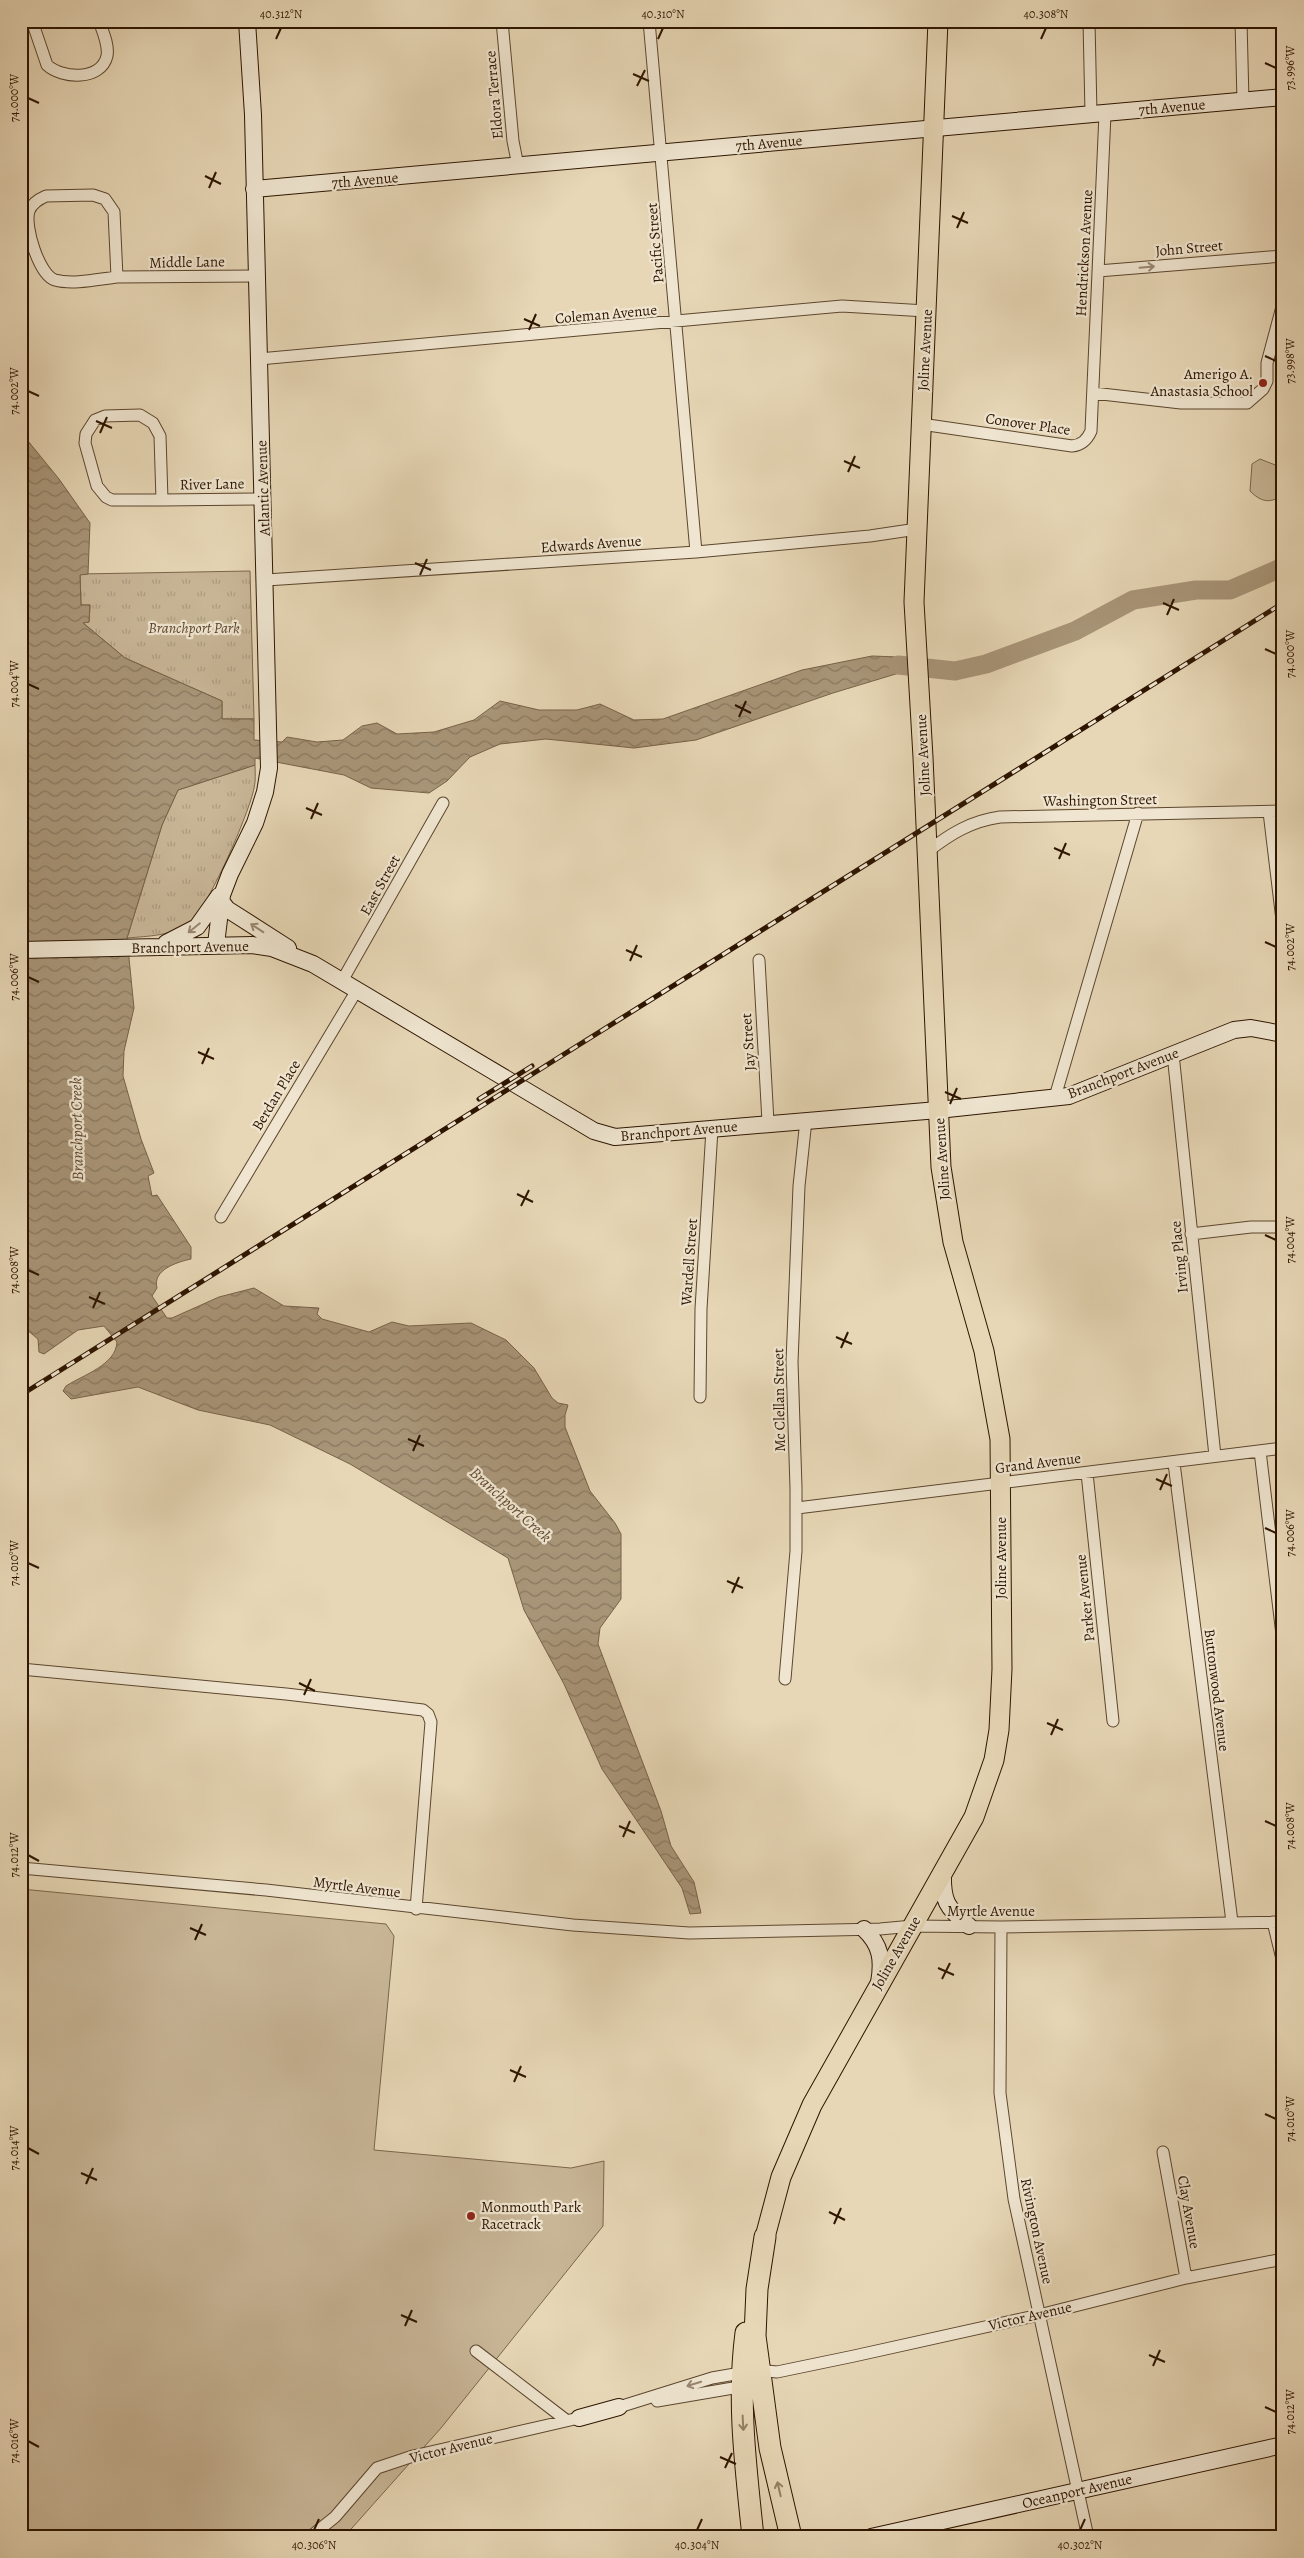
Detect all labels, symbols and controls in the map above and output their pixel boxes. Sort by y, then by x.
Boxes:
text: 40.312°N [260,6,303,22]
text: 40.310°N [641,6,685,22]
text: 40.308°N [1024,6,1069,22]
text: 73.996°W [1282,45,1298,90]
street label: Eldora Terrace [480,50,508,140]
text: 74.000°W [6,73,22,122]
street label: 7th Avenue [1138,94,1206,120]
street label: 7th Avenue [735,130,803,156]
street label: 7th Avenue [331,167,399,193]
street label: Hendrickson Avenue [1071,189,1097,317]
street label: Pacific Street [642,202,668,284]
street label: John Street [1154,235,1224,261]
street label: Middle Lane [149,251,225,273]
one-way arrow [1139,262,1155,272]
street label: Coleman Avenue [554,300,658,328]
street label: Joline Avenue [913,308,937,392]
text: 73.998°W [1282,338,1298,384]
place label: Amerigo A. Anastasia School [1150,364,1253,401]
text: 74.002°W [6,366,22,415]
marker: Amerigo A. Anastasia School [1257,377,1269,389]
street label: Conover Place [984,408,1072,440]
street label: Atlantic Avenue [251,440,275,537]
street label: River Lane [180,473,245,495]
street label: Edwards Avenue [540,530,642,558]
park label: Branchport Park [148,618,240,638]
text: 74.000°W [1282,629,1298,678]
text: 74.004°W [6,660,22,708]
street label: Joline Avenue [911,713,935,797]
street label: Washington Street [1042,789,1157,811]
street label: East Street [355,851,405,919]
text: 74.002°W [1282,922,1298,971]
one-way arrow [188,923,201,934]
one-way arrow [250,923,264,933]
street label: Branchport Avenue [131,936,249,958]
text: 74.006°W [6,953,22,1001]
street label: Jay Street [736,1012,760,1071]
street label: Branchport Avenue [1064,1042,1182,1103]
street label: Berdan Place [247,1056,305,1134]
water label: Branchport Creek [65,1077,89,1181]
street label: Branchport Avenue [619,1116,739,1146]
street label: Joline Avenue [929,1117,955,1201]
text: 74.004°W [1282,1216,1298,1264]
street label: Wardell Street [676,1218,702,1307]
street label: Irving Place [1165,1220,1193,1294]
text: 74.008°W [6,1245,22,1294]
street label: Mc Clellan Street [768,1348,790,1452]
street label: Grand Avenue [994,1448,1082,1478]
water label: Branchport Creek [465,1462,556,1547]
text: 74.006°W [1282,1509,1298,1557]
street label: Joline Avenue [991,1517,1011,1599]
text: 74.010°W [6,1539,22,1586]
street label: Parker Avenue [1070,1553,1100,1643]
street label: Buttonwood Avenue [1200,1628,1234,1753]
text: 74.008°W [1282,1801,1298,1850]
text: 74.012°W [6,1832,22,1878]
street label: Myrtle Avenue [312,1872,402,1902]
street label: Myrtle Avenue [947,1901,1035,1921]
street label: Joline Avenue [867,1912,925,1994]
text: 74.010°W [1282,2095,1298,2142]
text: 74.014°W [6,2125,22,2170]
street label: Clay Avenue [1173,2174,1205,2250]
street label: Rivington Avenue [1016,2176,1058,2286]
place label: Monmouth Park Racetrack [481,2197,582,2234]
marker: Monmouth Park Racetrack [465,2210,477,2222]
street label: Victor Avenue [985,2297,1074,2336]
one-way arrow [686,2380,702,2389]
text: 74.012°W [1282,2389,1298,2435]
one-way arrow [738,2415,747,2431]
text: 74.016°W [6,2418,22,2464]
street label: Victor Avenue [406,2428,495,2468]
street label: Oceanport Avenue [1020,2469,1134,2513]
one-way arrow [774,2482,783,2498]
text: 40.306°N [292,2537,337,2553]
text: 40.304°N [675,2537,720,2553]
text: 40.302°N [1058,2537,1103,2553]

